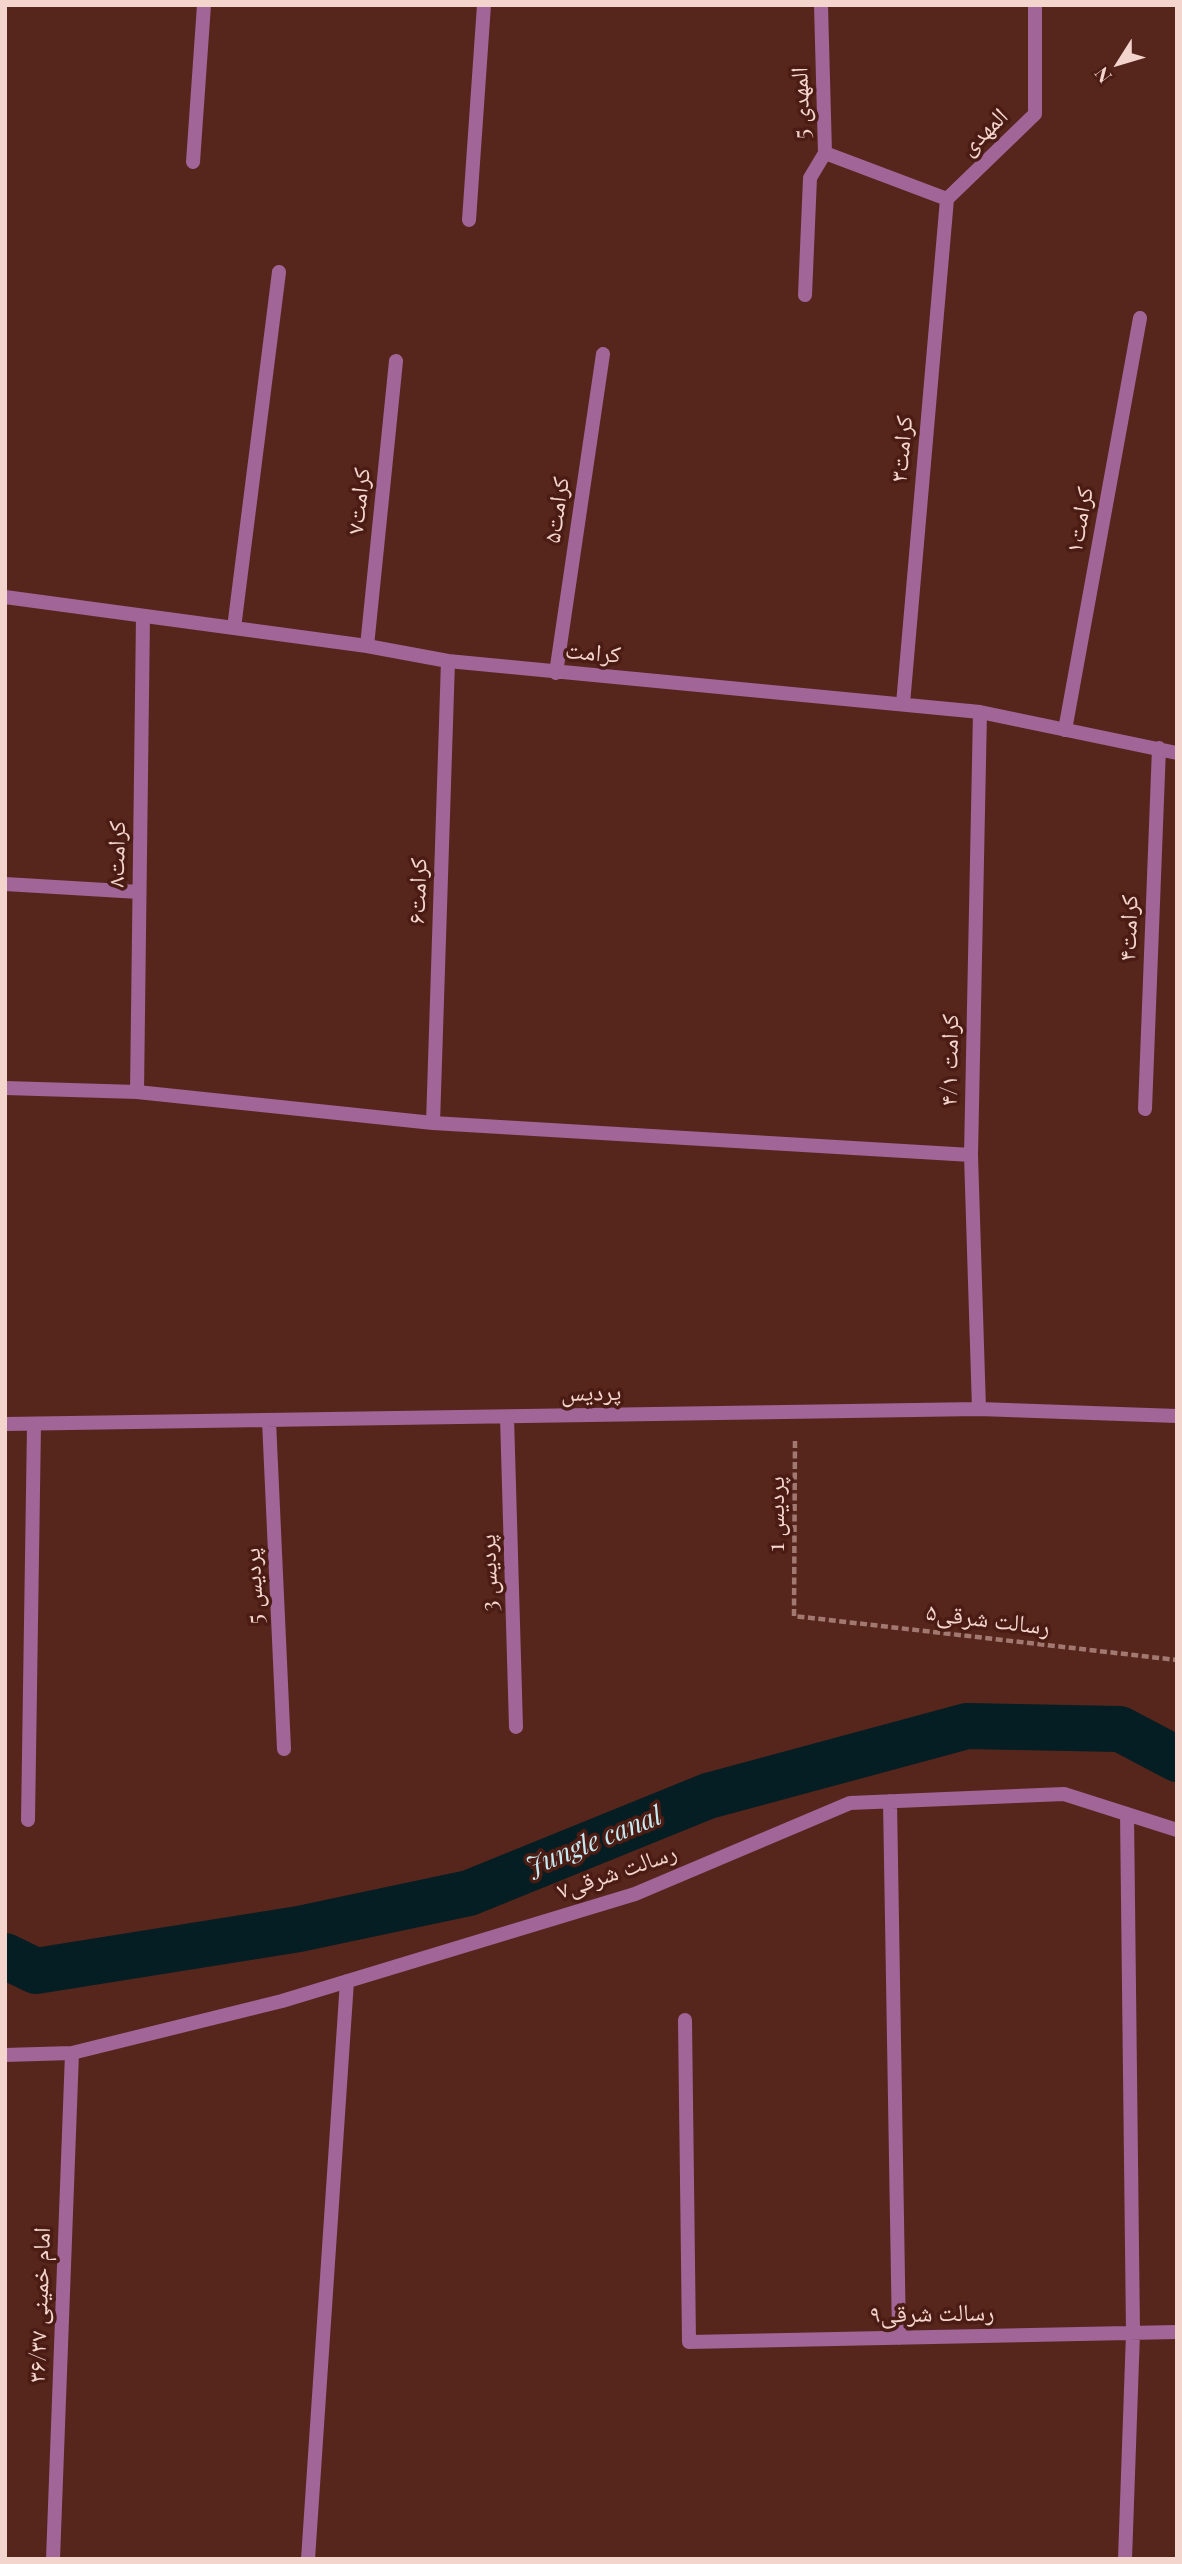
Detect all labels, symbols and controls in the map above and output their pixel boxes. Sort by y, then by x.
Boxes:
north arrow [1084,28,1154,98]
text: N [1088,62,1117,89]
street label: المهدی 5 [785,67,817,139]
street label: المهدی [954,102,1014,162]
street label: کرامت۳ [885,415,919,483]
street label: کرامت۷ [341,466,377,536]
street label: کرامت۵ [538,475,576,545]
street label: کرامت۱ [1060,485,1100,555]
street label: کرامت [564,636,622,670]
street label: کرامت۸ [102,820,132,888]
street label: کرامت۶ [402,857,434,925]
street label: کرامت۴ [1113,894,1145,962]
street label: کرامت ۴/۱ [935,1014,965,1106]
street label: پردیس [561,1378,621,1408]
street label: پردیس 1 [763,1476,791,1552]
street label: پردیس 3 [473,1534,505,1612]
street label: پردیس 5 [238,1547,270,1625]
street label: رسالت شرقی۵ [924,1598,1052,1642]
water label: Jungle canal [522,1801,666,1883]
street label: رسالت شرقی۷ [553,1838,681,1906]
street label: امام خمینی ۳۶/۳۷ [23,2227,57,2383]
street label: رسالت شرقی۹ [869,2299,995,2329]

